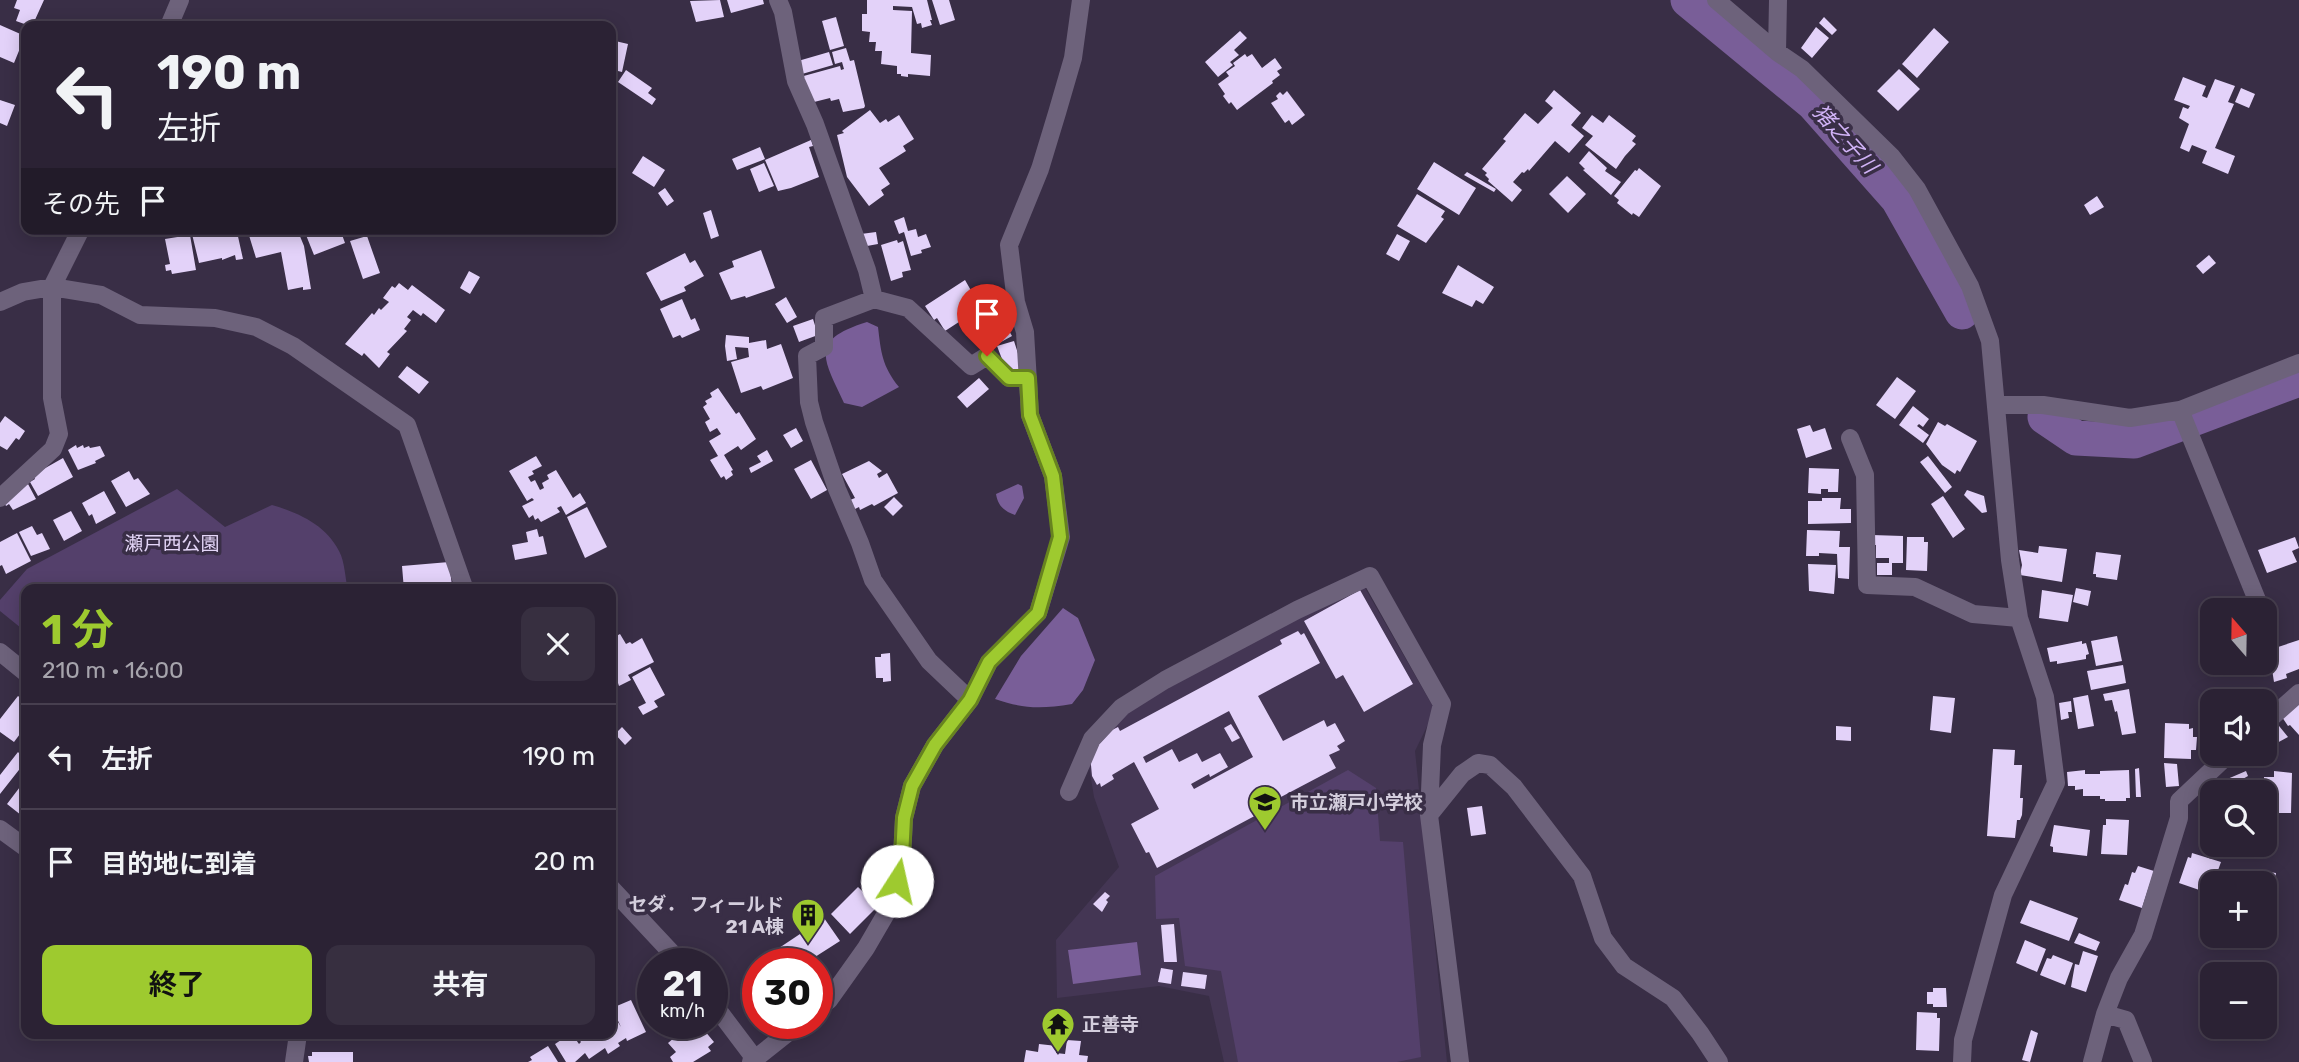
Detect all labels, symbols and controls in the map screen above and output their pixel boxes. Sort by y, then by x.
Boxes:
text: 190 m [157,43,301,101]
icon: left [42,49,133,140]
water label: 猪之子川 [1808,99,1884,180]
text: 左折 [157,109,221,147]
icon: arrive [134,182,172,220]
text: その先 [42,189,120,220]
pin [957,284,1017,356]
icon: arrive [968,295,1006,333]
park label: 瀬戸西公園 [124,532,220,555]
north arrow [2200,598,2277,676]
map controls [2200,598,2277,1039]
text: 1 分 [42,605,114,655]
button: close [521,607,595,681]
text: 210 m · 16:00 [42,656,184,684]
button: sound [2200,689,2277,766]
icon: left [42,738,80,776]
text: 190 m [522,741,595,772]
text: 左折 [101,744,153,775]
button: search [2200,780,2277,857]
school or university icon: 市立瀬戸小学校 [1246,783,1284,832]
place label: 市立瀬戸小学校 [1290,791,1423,814]
icon: arrive [42,843,80,881]
position arrow [860,844,934,918]
text: 20 m [534,846,595,877]
text: 目的地に到着 [101,849,257,880]
button: + [2200,871,2277,948]
place label: セダ． フィールド 21 A棟 [628,893,784,938]
building icon: セダ． フィールド 21 A棟 [789,896,827,945]
button: 終了 [42,945,312,1025]
button: 共有 [326,945,595,1025]
speed limit sign: 30 [742,948,833,1039]
button: − [2200,962,2277,1039]
text: 21 [662,963,703,1005]
text: km/h [660,1000,705,1022]
temple icon: 正善寺 [1039,1005,1077,1054]
place label: 正善寺 [1082,1013,1139,1036]

